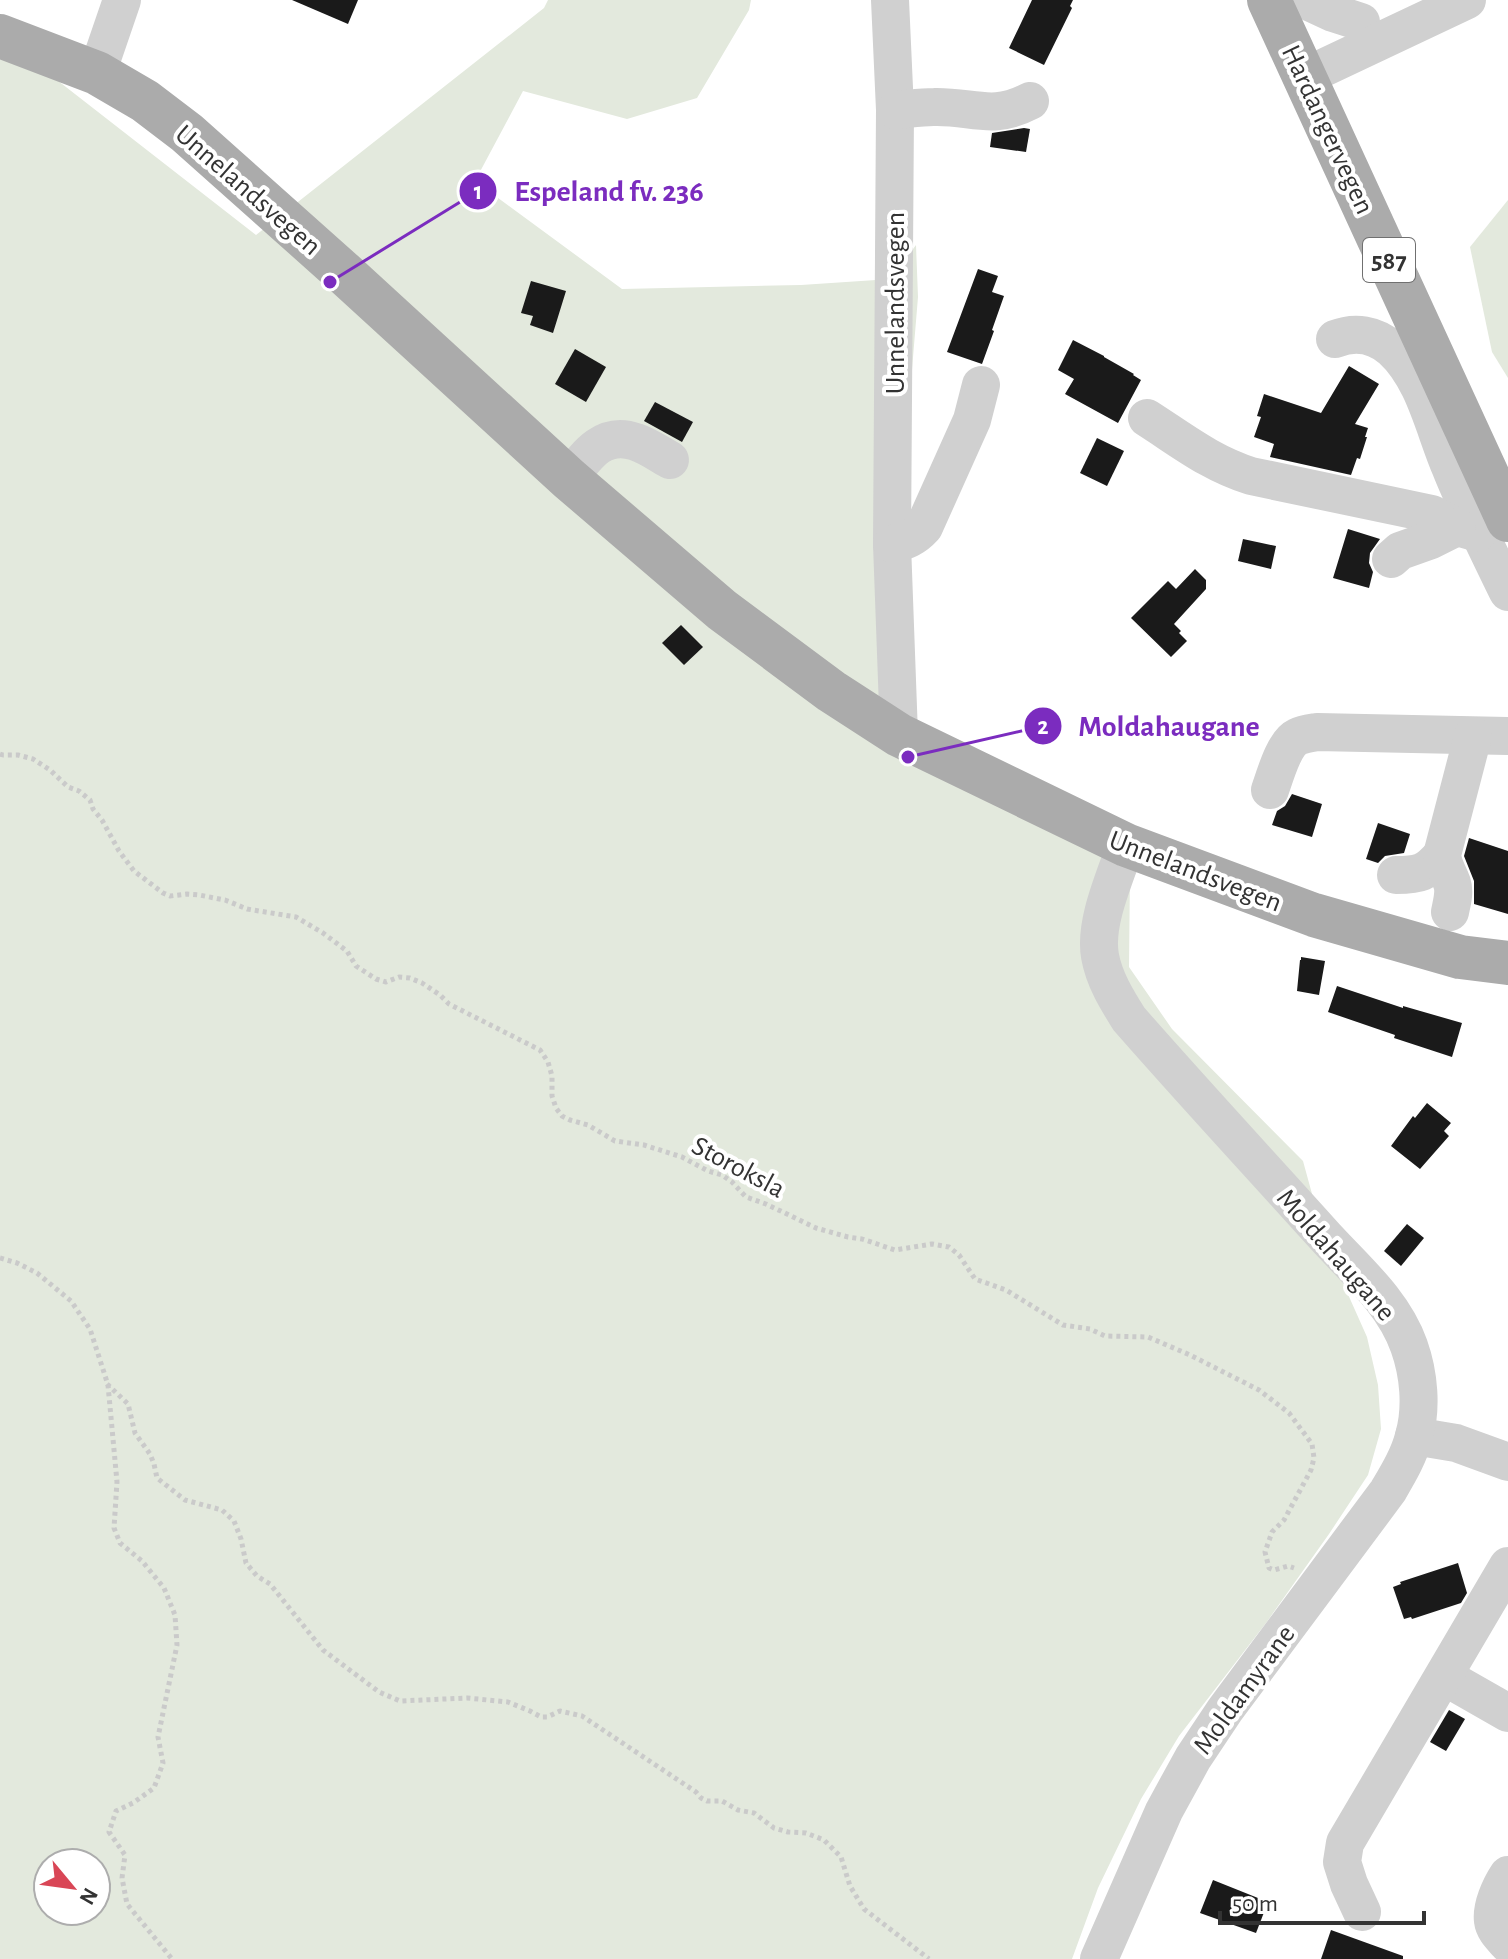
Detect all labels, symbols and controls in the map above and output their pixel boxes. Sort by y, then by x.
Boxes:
street label: Hardangervegen [1276,41,1379,219]
street label: Unnelandsvegen [170,120,326,261]
callout: Espeland fv. 236 [458,164,720,218]
text: Espeland fv. 236 [514,177,704,207]
text: 1 [474,180,482,204]
street label: Unnelandsvegen [882,212,910,394]
road number: 587 [1363,238,1415,282]
callout: Moldahaugane [1023,699,1276,753]
text: Moldahaugane [1078,712,1260,742]
text: 2 [1037,715,1049,739]
street label: Unnelandsvegen [1105,826,1285,918]
street label: Storoksla [687,1132,789,1204]
street label: Moldahaugane [1271,1184,1400,1327]
street label: Moldamyrane [1189,1620,1301,1760]
north arrow [32,1847,112,1927]
scale bar [1220,1875,1424,1925]
text: N [75,1884,102,1908]
text: 50 m [1232,1892,1278,1916]

